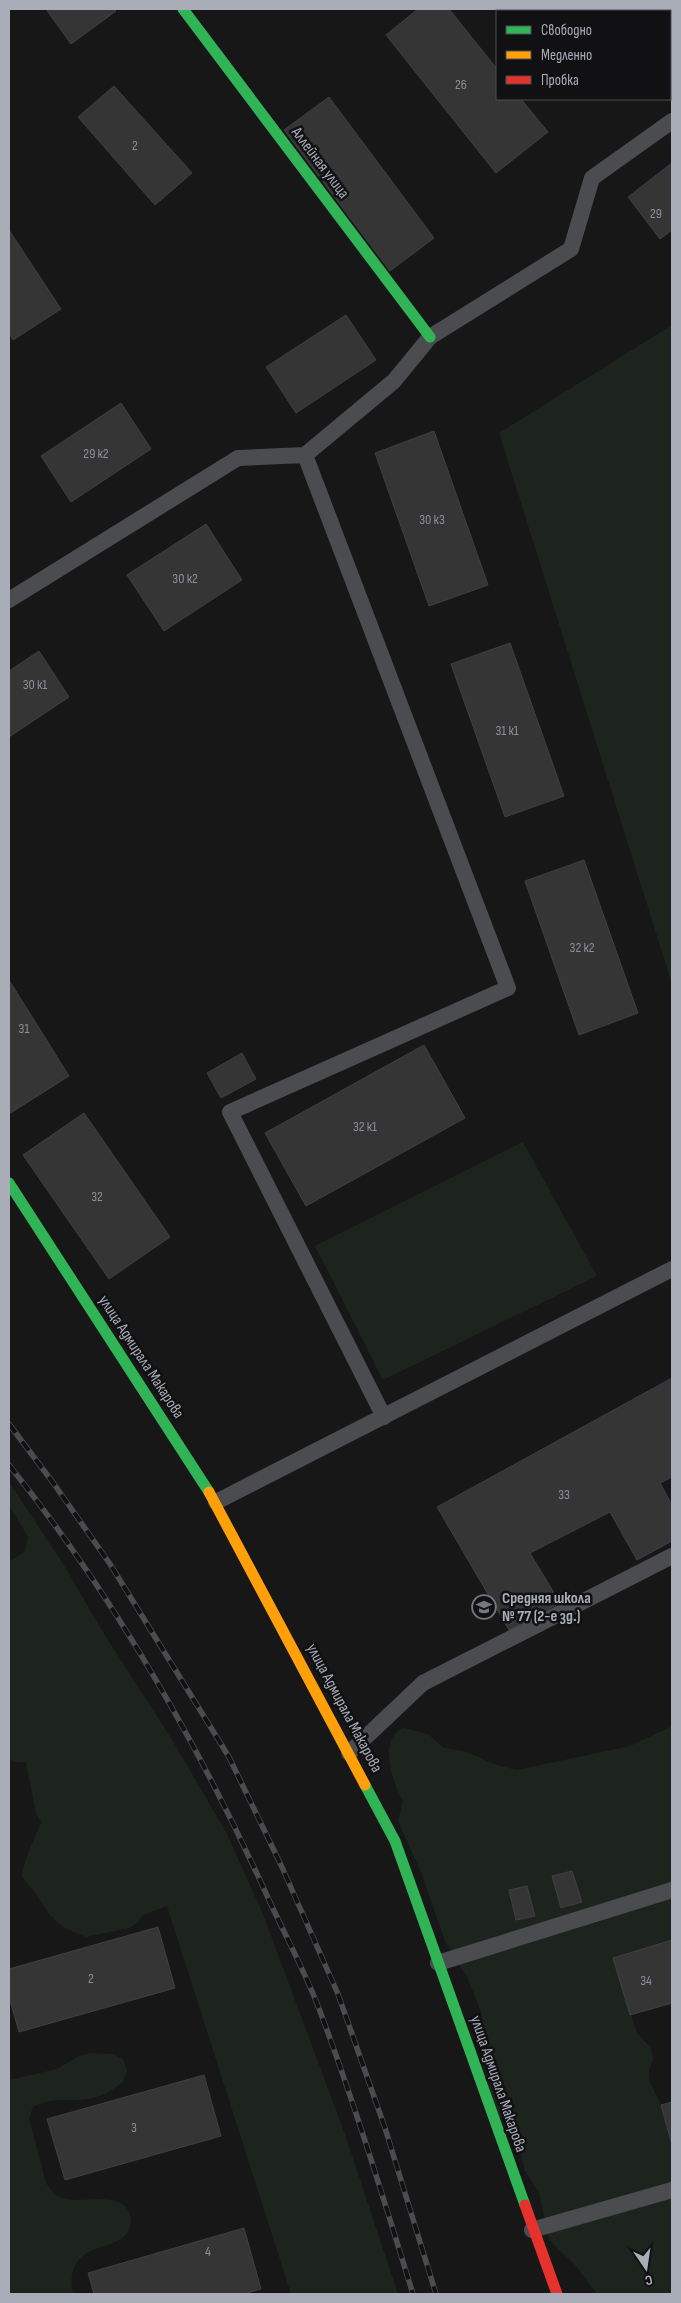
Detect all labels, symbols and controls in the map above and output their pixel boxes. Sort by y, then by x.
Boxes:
legend [496,10,671,100]
text: Свободно [541,21,592,40]
text: Медленно [541,46,592,65]
text: Пробка [541,71,579,90]
house number: 26 [455,76,467,93]
street label: Аллейная улица [286,123,353,202]
house number: 2 [132,137,138,154]
house number: 29 [650,205,662,222]
house number: 29 к2 [83,445,109,462]
house number: 30 к3 [419,511,445,528]
house number: 30 к2 [172,570,198,587]
house number: 30 к1 [23,676,47,693]
house number: 31 к1 [495,722,519,739]
house number: 32 к2 [570,939,595,956]
house number: 31 [19,1020,29,1037]
house number: 32 к1 [353,1118,377,1135]
house number: 32 [91,1188,103,1205]
street label: улица Адмирала Макарова [94,1292,188,1422]
house number: 33 [558,1486,570,1503]
place label: Средняя школа № 77 (2-е зд.) [502,1589,591,1626]
school or university icon: Средняя школа № 77 (2-е зд.) [471,1594,497,1620]
street label: улица Адмирала Макарова [302,1640,386,1776]
house number: 2 [88,1970,94,1987]
house number: 34 [640,1972,652,1989]
street label: улица Адмирала Макарова [466,2013,530,2155]
house number: 3 [131,2119,137,2136]
house number: 4 [205,2243,211,2260]
north arrow [621,2243,671,2293]
text: С [643,2271,654,2289]

